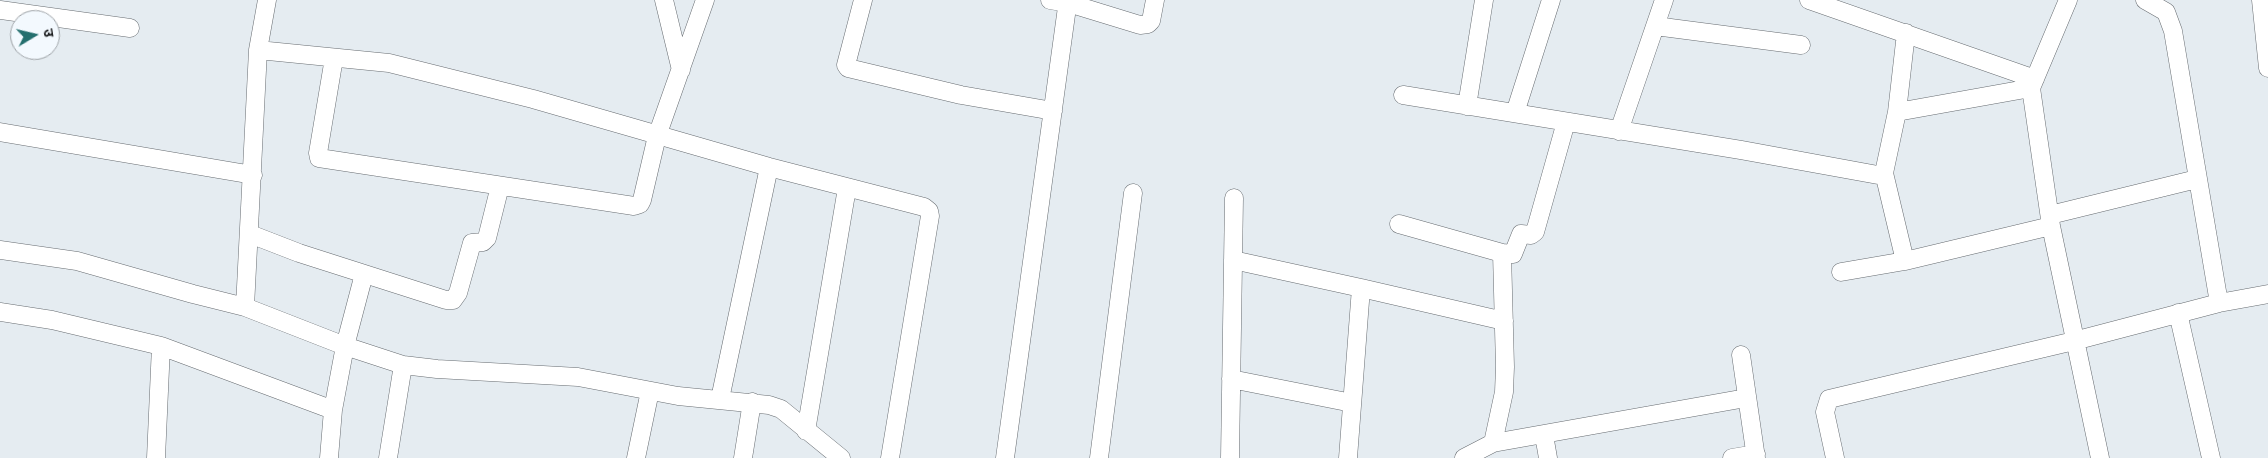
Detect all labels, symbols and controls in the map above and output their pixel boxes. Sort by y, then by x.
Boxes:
north arrow [10,10,60,60]
text: उ [39,27,58,38]

